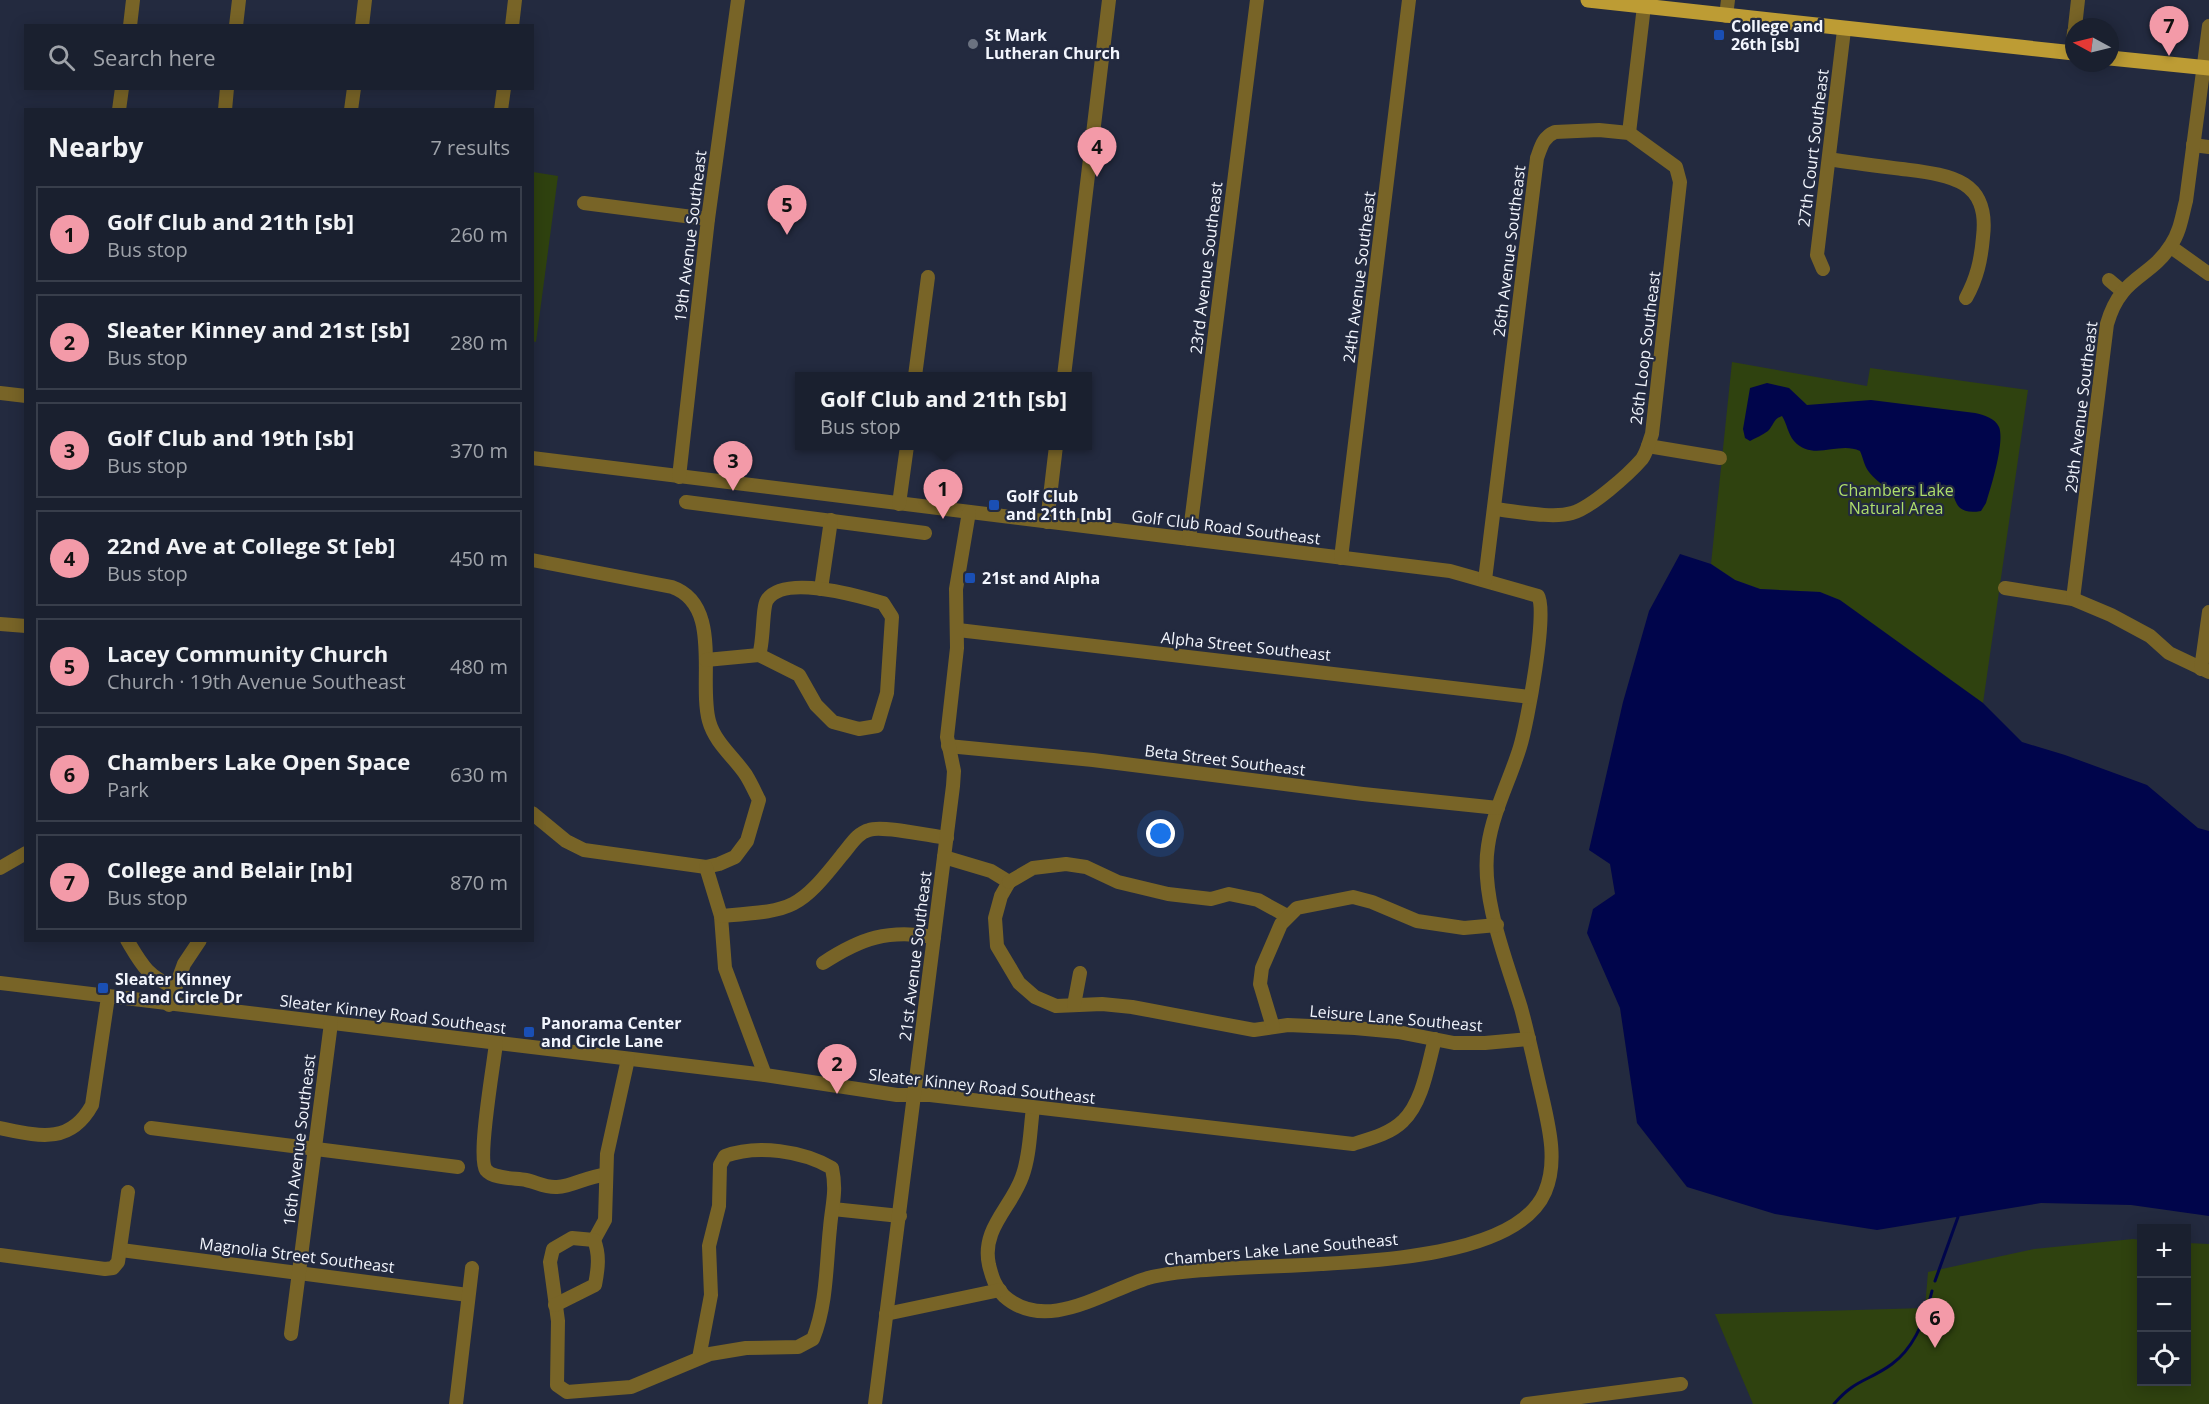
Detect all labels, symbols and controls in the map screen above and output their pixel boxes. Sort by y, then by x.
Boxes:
pin: 7 [2150,7,2188,56]
place label: College and 26th [sb] [1731,15,1823,55]
north arrow [2065,18,2119,72]
search box [24,24,534,90]
place label: St Mark Lutheran Church [985,24,1120,64]
marker: College and 26th [sb] [1712,28,1726,42]
marker: St Mark Lutheran Church [966,37,980,51]
icon: search [45,41,78,74]
text: Search here [93,42,216,72]
street label: 27th Court Southeast [1792,68,1834,228]
pin: 4 [1078,128,1116,177]
text: Nearby [48,129,143,165]
text: 7 results [430,134,510,161]
street label: 19th Avenue Southeast [669,149,711,323]
street label: 26th Avenue Southeast [1488,164,1530,338]
street label: 23rd Avenue Southeast [1185,180,1228,355]
pin: 5 [768,186,806,235]
street label: 24th Avenue Southeast [1338,190,1380,364]
text: Golf Club and 21th [sb] [107,206,354,236]
text: 1 [64,221,75,248]
text: 260 m [450,221,508,248]
text: Bus stop [107,236,188,263]
street label: 26th Loop Southeast [1625,270,1665,426]
text: Sleater Kinney and 21st [sb] [107,314,410,344]
street label: 29th Avenue Southeast [2060,320,2102,494]
text: 2 [64,329,75,356]
text: 280 m [450,329,508,356]
text: Bus stop [107,344,188,371]
popup [795,372,1092,450]
text: Golf Club and 21th [sb] [820,383,1067,413]
text: Bus stop [820,413,901,440]
text: Golf Club and 19th [sb] [107,422,354,452]
text: 3 [64,437,75,464]
text: 370 m [450,437,508,464]
pin: 3 [714,442,752,491]
text: Bus stop [107,452,188,479]
pin: 1 [924,470,962,519]
park label: Chambers Lake Natural Area [1838,479,1954,519]
place label: Golf Club and 21th [nb] [1006,485,1112,525]
marker: Golf Club and 21th [nb] [987,498,1001,512]
street label: Golf Club Road Southeast [1130,505,1322,550]
text: 22nd Ave at College St [eb] [107,530,395,560]
text: 4 [64,545,75,572]
text: 450 m [450,545,508,572]
text: Bus stop [107,560,188,587]
place label: 21st and Alpha [982,567,1100,589]
marker: 21st and Alpha [963,571,977,585]
street label: Alpha Street Southeast [1160,626,1332,666]
text: Lacey Community Church [107,638,388,668]
text: 5 [64,653,75,680]
text: 480 m [450,653,508,680]
text: Church · 19th Avenue Southeast [107,668,406,695]
street label: Beta Street Southeast [1143,739,1307,781]
text: Chambers Lake Open Space [107,746,410,776]
text: 6 [64,761,75,788]
text: 630 m [450,761,508,788]
text: Park [107,776,149,803]
your location [1146,819,1175,848]
text: College and Belair [nb] [107,854,353,884]
text: 7 [64,869,75,896]
text: 870 m [450,869,508,896]
street label: 21st Avenue Southeast [894,870,936,1042]
text: Bus stop [107,884,188,911]
place label: Sleater Kinney Rd and Circle Dr [115,968,242,1008]
marker: Sleater Kinney Rd and Circle Dr [96,981,110,995]
street label: Sleater Kinney Road Southeast [279,989,508,1039]
street label: Leisure Lane Southeast [1309,999,1484,1037]
place label: Panorama Center and Circle Lane [541,1012,681,1052]
marker: Panorama Center and Circle Lane [522,1025,536,1039]
pin: 2 [818,1044,856,1094]
street label: 16th Avenue Southeast [278,1053,320,1227]
street label: Sleater Kinney Road Southeast [867,1063,1097,1109]
map controls [2137,1224,2191,1386]
button: + [2137,1224,2191,1278]
street label: Chambers Lake Lane Southeast [1163,1228,1399,1270]
street label: Magnolia Street Southeast [198,1232,396,1278]
button: − [2137,1278,2191,1332]
pin: 6 [1916,1298,1954,1348]
button: locate [2137,1332,2191,1386]

